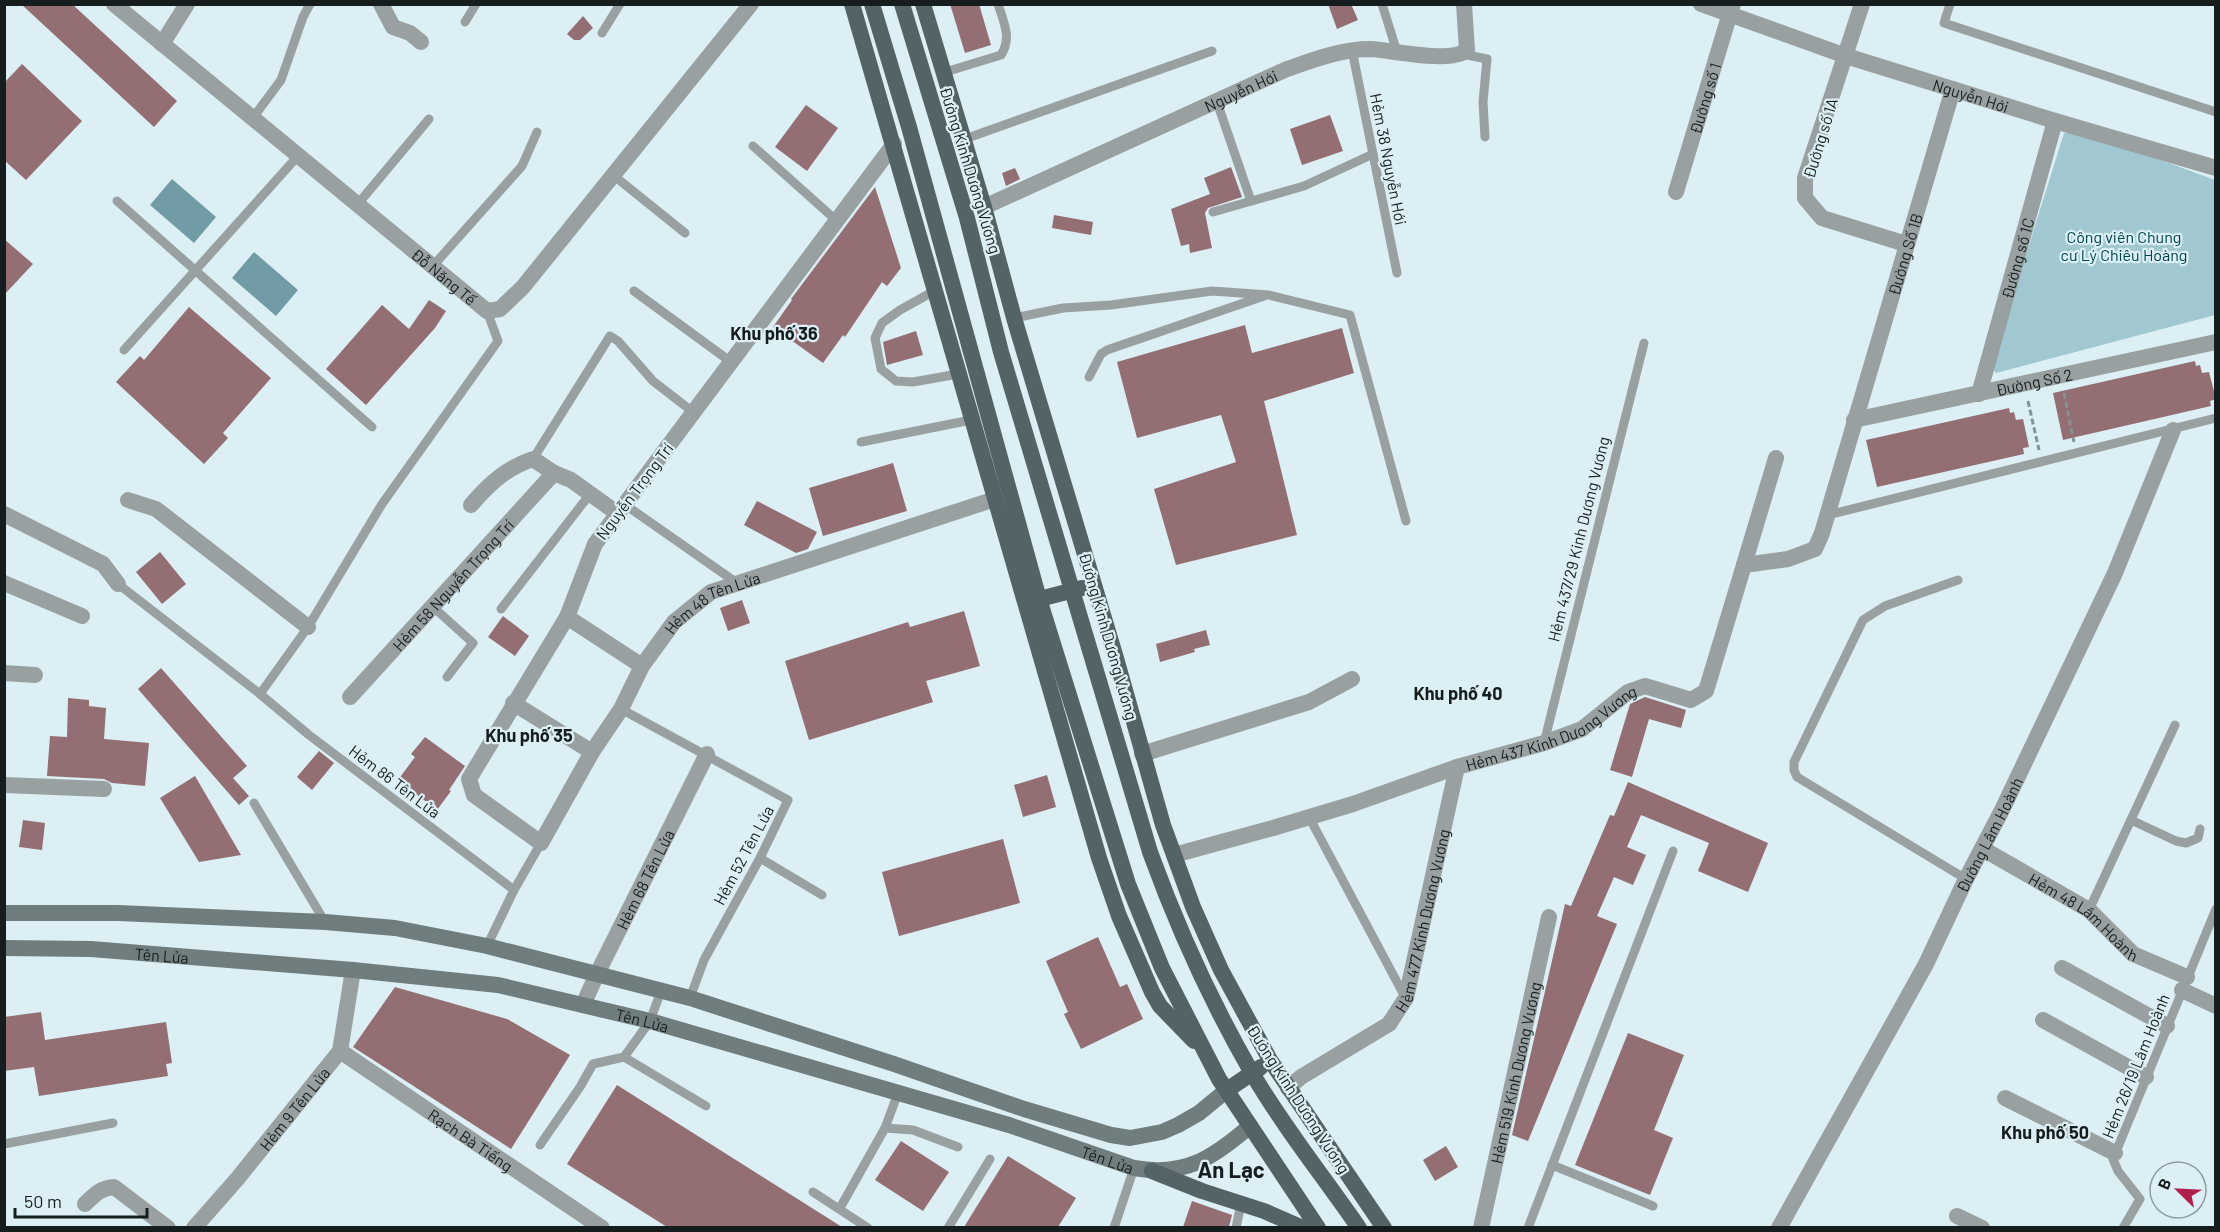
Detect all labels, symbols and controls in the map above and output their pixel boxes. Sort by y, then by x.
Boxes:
street label: Đường số 1 [1685,60,1724,136]
street label: Nguyễn Hới [1201,65,1280,115]
street label: Nguyễn Hới [1931,74,2011,116]
street label: Đường Kinh Dương Vương [937,84,1005,256]
street label: Hẻm 38 Nguyễn Hới [1367,92,1411,226]
street label: Đường số 1A [1799,95,1841,181]
street label: Đường Số 1B [1883,211,1925,298]
street label: Đường số 1C [1997,216,2037,301]
park label: Công viên Chung cư Lý Chiêu Hoàng [2061,227,2187,264]
street label: Đỗ Năng Tế [408,244,481,309]
district label: Khu phố 36 [730,322,818,344]
street label: Đường Số 2 [1994,364,2074,399]
street label: Hẻm 437/29 Kinh Dương Vương [1543,434,1613,644]
street label: Nguyễn Trọng Trí [592,439,677,543]
street label: Hẻm 58 Nguyễn Trọng Trí [388,515,517,654]
street label: Đường Kinh Dương Vương [1076,550,1142,722]
street label: Hẻm 48 Tên Lửa [660,567,762,637]
street label: Hẻm 437 Kinh Dương Vương [1463,680,1639,774]
district label: Khu phố 40 [1413,682,1503,704]
district label: Khu phố 35 [485,724,573,746]
street label: Hẻm 86 Tên Lửa [346,740,444,822]
street label: Đường Lâm Hoành [1952,774,2026,895]
street label: Hẻm 52 Tên Lửa [709,802,777,908]
street label: Hẻm 68 Tên Lửa [611,826,677,932]
street label: Hẻm 477 Kinh Dương Vương [1390,827,1453,1015]
street label: Hẻm 48 Lâm Hoành [2026,868,2141,965]
street label: Tên Lửa [134,943,190,966]
street label: Hẻm 519 Kinh Dương Vương [1486,980,1544,1165]
street label: Hẻm 26/19 Lâm Hoành [2097,991,2173,1141]
street label: Tên Lửa [614,1004,671,1035]
street label: Đường Kinh Dương Vương [1244,1021,1354,1177]
street label: Hẻm 9 Tên Lửa [255,1063,333,1154]
street label: Rạch Bà Tiếng [425,1104,517,1175]
district label: Khu phố 50 [2001,1121,2089,1143]
street label: Tên Lửa [1079,1141,1136,1177]
district label: An Lạc [1197,1156,1265,1182]
north arrow [2148,1160,2208,1220]
text: B [2153,1175,2175,1192]
scale bar [15,1181,147,1219]
text: 50 m [24,1190,62,1212]

